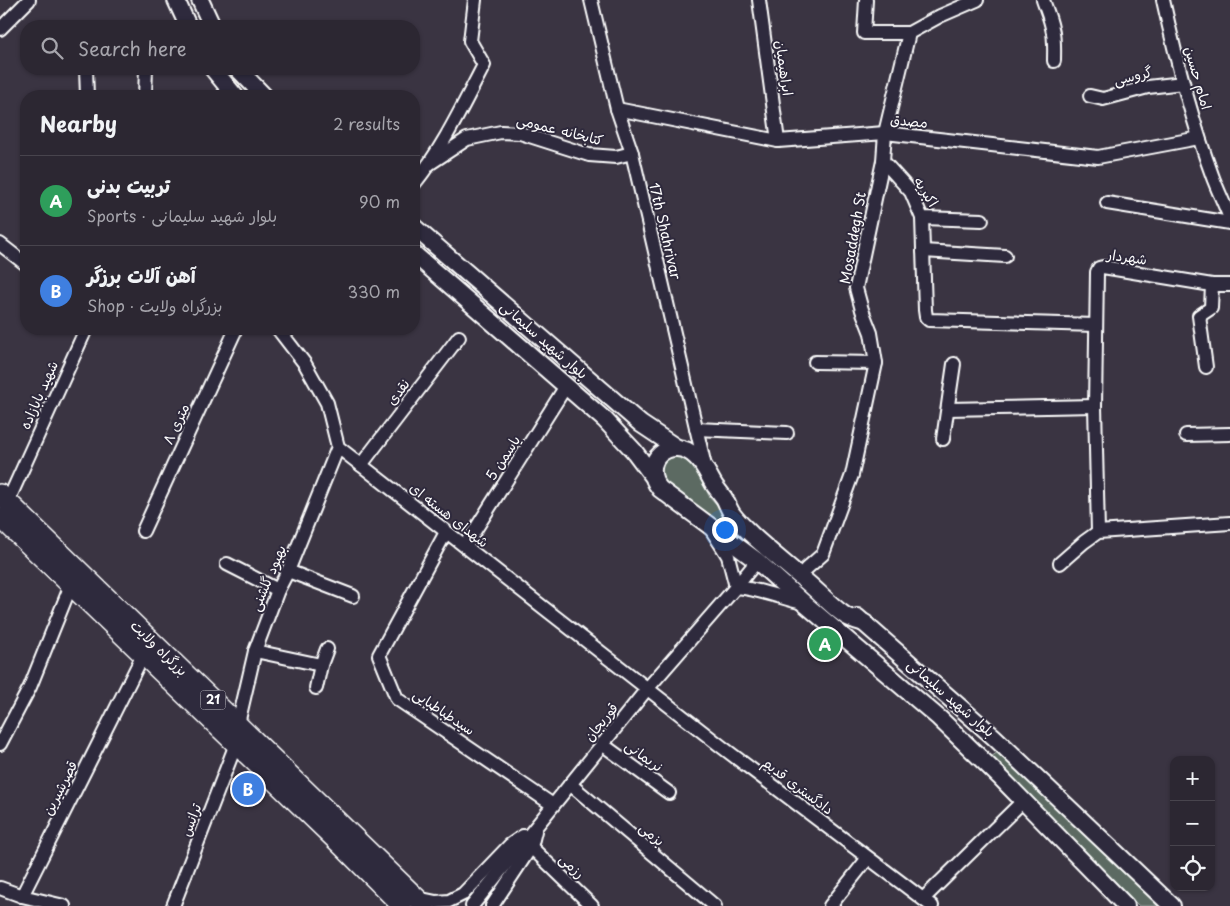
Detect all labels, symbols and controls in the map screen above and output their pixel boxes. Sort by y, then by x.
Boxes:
search box [20,20,420,75]
icon: search [38,34,66,62]
text: Search here [78,34,187,62]
street label: ابراهیمیان [770,39,799,97]
street label: امام حسین [1178,44,1218,112]
street label: گروسی [1112,61,1154,90]
text: Nearby [40,107,117,139]
street label: مصدق [889,108,929,133]
street label: کتابخانه عمومی [514,109,606,150]
text: 2 results [333,111,400,135]
text: تربیت بدنی [87,171,170,199]
street label: اکبریه [909,173,944,211]
street label: 17th Shahrivar [644,180,687,282]
text: A [50,189,62,213]
text: 90 m [359,189,400,213]
street label: Mosaddegh St [834,190,871,285]
text: Sports · بلوار شهید سلیمانی [87,203,277,227]
street label: شهردار [1105,243,1148,270]
text: آهن آلات برزگر [87,261,196,289]
text: B [51,279,61,303]
text: 330 m [347,279,400,303]
text: Shop · بزرگراه ولایت [87,293,222,317]
street label: بلوار شهید سلیمانی [496,296,593,384]
street label: شهید بابازاده [14,357,63,433]
street label: نقدی [381,374,414,409]
street label: ۸ متری [157,400,194,448]
street label: یاسمن 5 [480,431,525,485]
street label: شهدای هسته ای [405,477,493,552]
your location [712,517,738,543]
street label: بهبود گلشنی [244,541,291,614]
street label: بزرگراه ولایت [126,615,193,680]
pin: A [809,625,841,663]
street label: بلوار شهید سلیمانی [903,654,1000,742]
street label: سیدطباطبایی [409,683,479,740]
road number: 21 [200,690,226,710]
street label: قوریجان [578,698,623,746]
street label: نریمانی [621,735,668,777]
street label: دادگستری قدیم [758,752,838,820]
map controls [1170,756,1215,891]
button: + [1170,756,1215,801]
street label: قصرشیرین [37,757,82,819]
pin: B [232,770,264,808]
street label: ترانس [175,799,207,839]
button: − [1170,801,1215,846]
street label: بزمی [635,817,670,851]
button: locate [1170,846,1215,891]
street label: رزمی [555,848,590,883]

